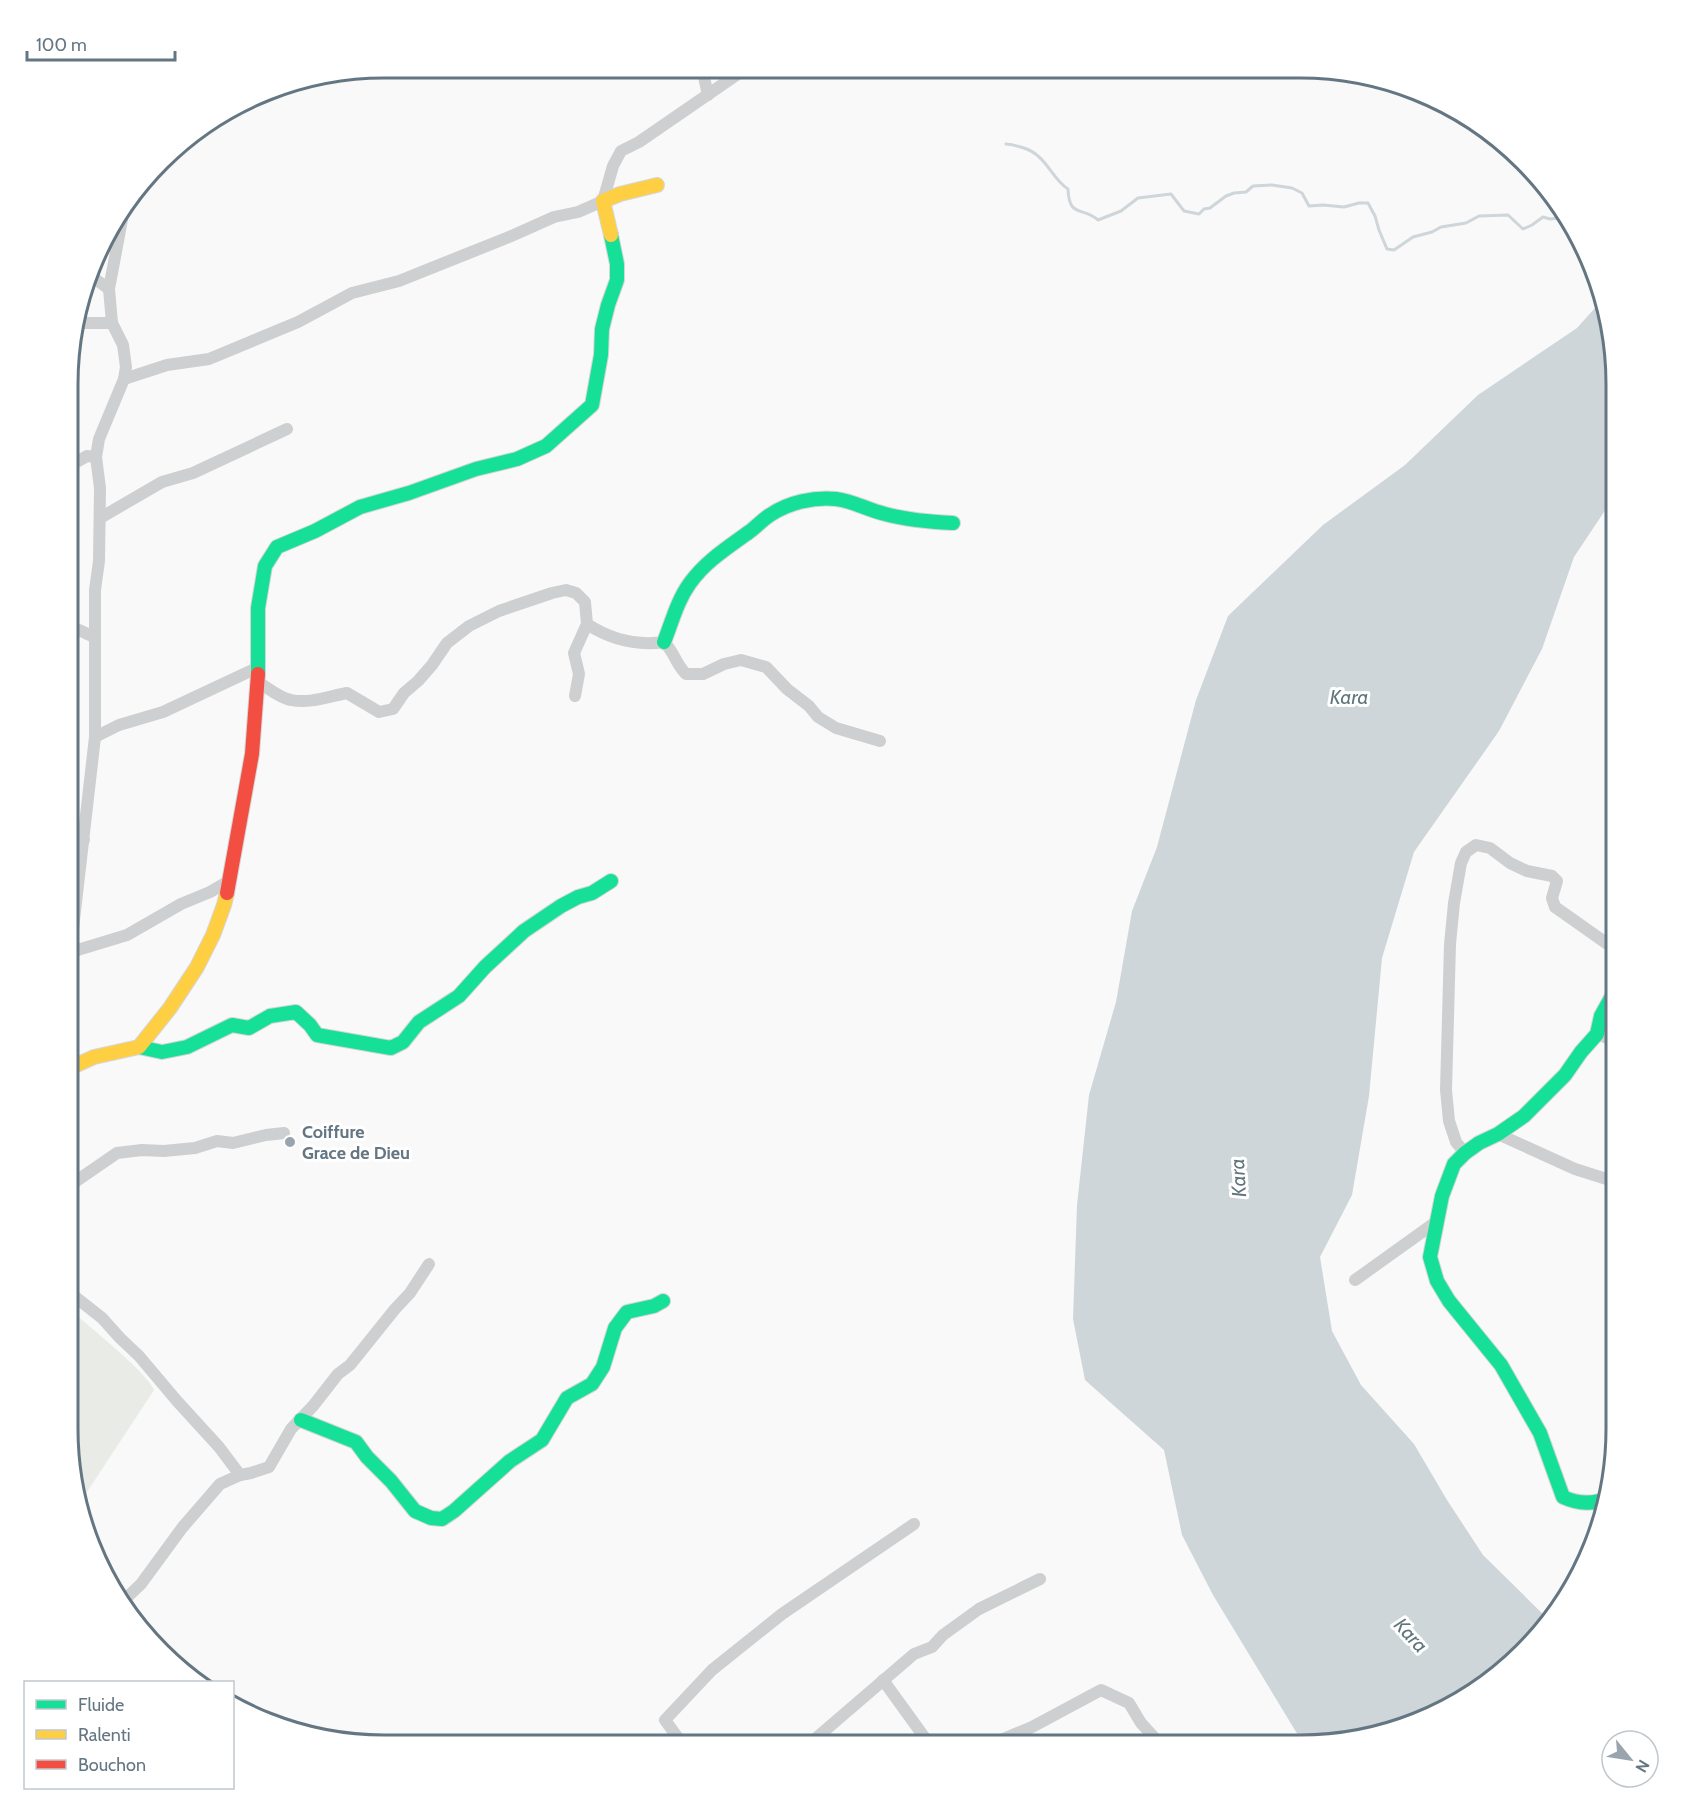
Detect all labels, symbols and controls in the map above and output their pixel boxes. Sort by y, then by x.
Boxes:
scale bar [27,24,176,62]
text: 100 m [36,34,87,56]
water label: Kara [1330,685,1368,709]
place label: Coiffure Grace de Dieu [302,1121,410,1164]
marker: Coiffure Grace de Dieu [283,1135,297,1149]
water label: Kara [1225,1158,1251,1198]
water label: Kara [1389,1613,1433,1657]
legend [24,1681,234,1789]
text: Fluide [78,1694,124,1716]
text: Ralenti [78,1724,131,1746]
north arrow [1600,1729,1660,1789]
text: Bouchon [78,1754,146,1776]
text: N [1632,1757,1654,1776]

